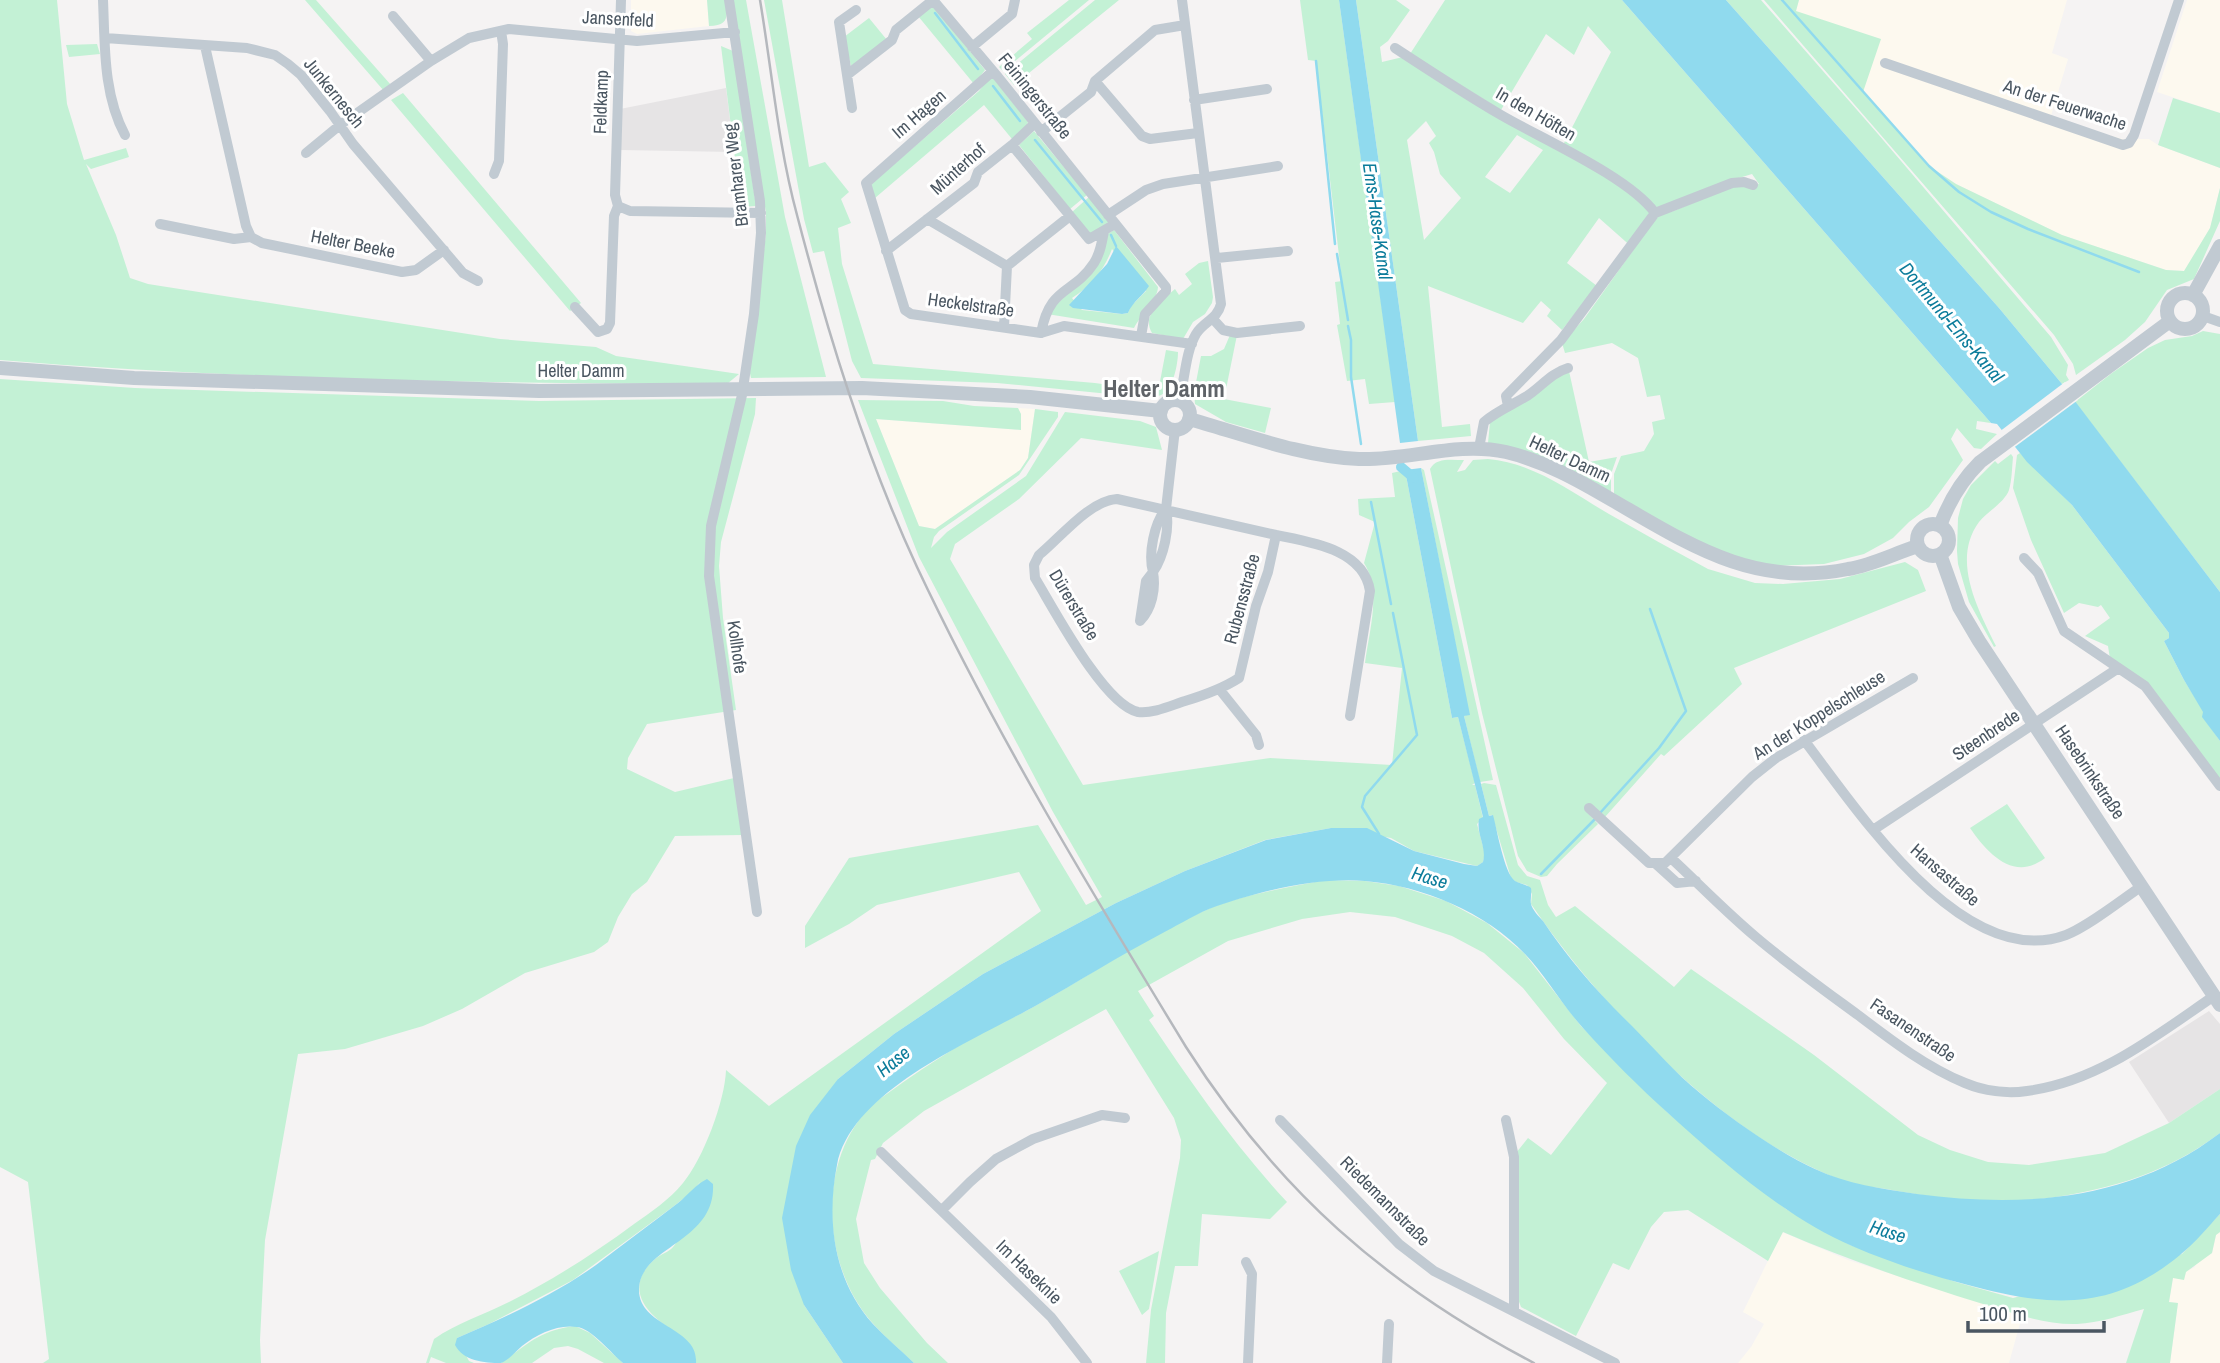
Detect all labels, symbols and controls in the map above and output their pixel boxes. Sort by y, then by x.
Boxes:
street label: Jansenfeld [582,4,654,33]
street label: Feiningerstraße [993,47,1078,144]
street label: Junkernesch [298,52,370,133]
street label: Feldkamp [587,70,614,134]
street label: An der Feuerwache [1999,73,2130,136]
street label: In den Höften [1492,81,1581,147]
street label: Im Hagen [886,83,951,144]
street label: Bramharer Weg [717,121,754,228]
street label: Münterhof [925,137,991,200]
water label: Ems-Hase-Kanal [1357,161,1399,282]
street label: Helter Beeke [309,223,397,264]
water label: Dortmund-Ems-Kanal [1894,256,2010,388]
street label: Heckelstraße [926,286,1016,323]
street label: Helter Damm [538,358,624,383]
district label: Helter Damm [1103,372,1225,404]
street label: Helter Damm [1526,429,1615,488]
street label: Rubensstraße [1217,551,1266,647]
street label: Dürerstraße [1043,565,1105,645]
street label: Kollhofe [721,619,754,675]
street label: An der Koppelschleuse [1747,664,1890,766]
street label: Steenbrede [1947,703,2024,766]
street label: Hasebrinkstraße [2050,720,2131,824]
street label: Hansastraße [1905,837,1985,912]
water label: Hase [1409,859,1451,895]
street label: Fasanenstraße [1865,992,1961,1068]
water label: Hase [871,1039,915,1083]
street label: Riedemannstraße [1335,1150,1436,1251]
water label: Hase [1867,1213,1909,1249]
street label: Im Haseknie [991,1234,1068,1309]
scale bar [1968,1290,2104,1334]
text: 100 m [1979,1299,2027,1328]

